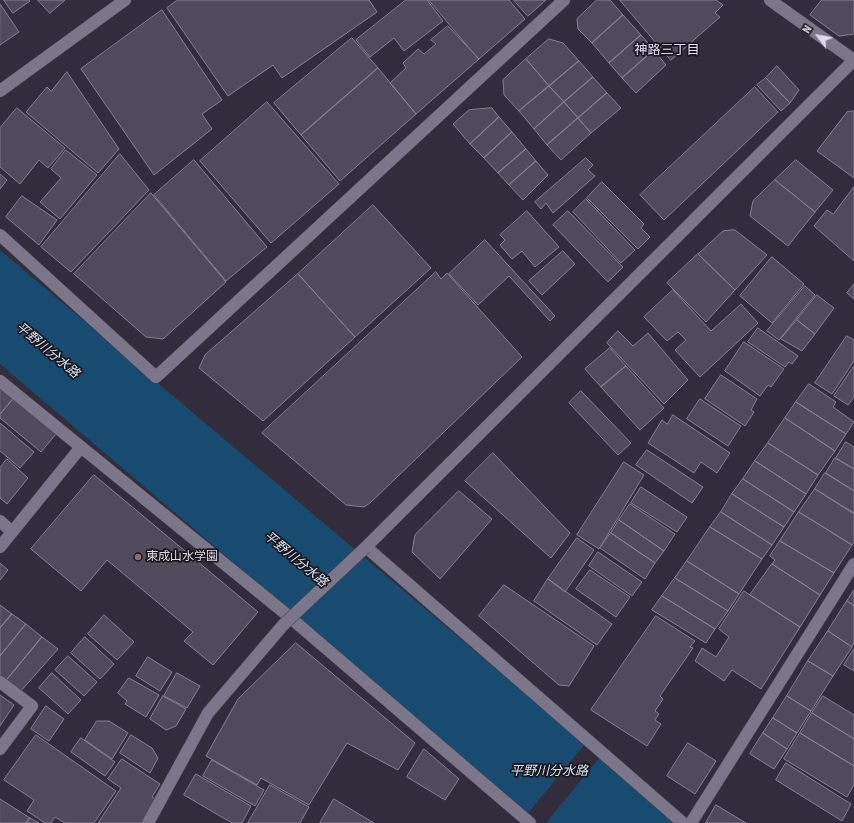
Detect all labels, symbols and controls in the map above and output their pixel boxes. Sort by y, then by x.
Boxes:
north arrow [798,16,838,56]
text: N [799,22,816,36]
district label: 神路三丁目 [635,43,699,59]
water label: 平野川分水路 [12,320,82,382]
water label: 平野川分水路 [260,529,330,591]
place label: 東成山水学園 [146,550,218,564]
marker: 東成山水学園 [133,552,143,562]
water label: 平野川分水路 [510,764,588,780]

